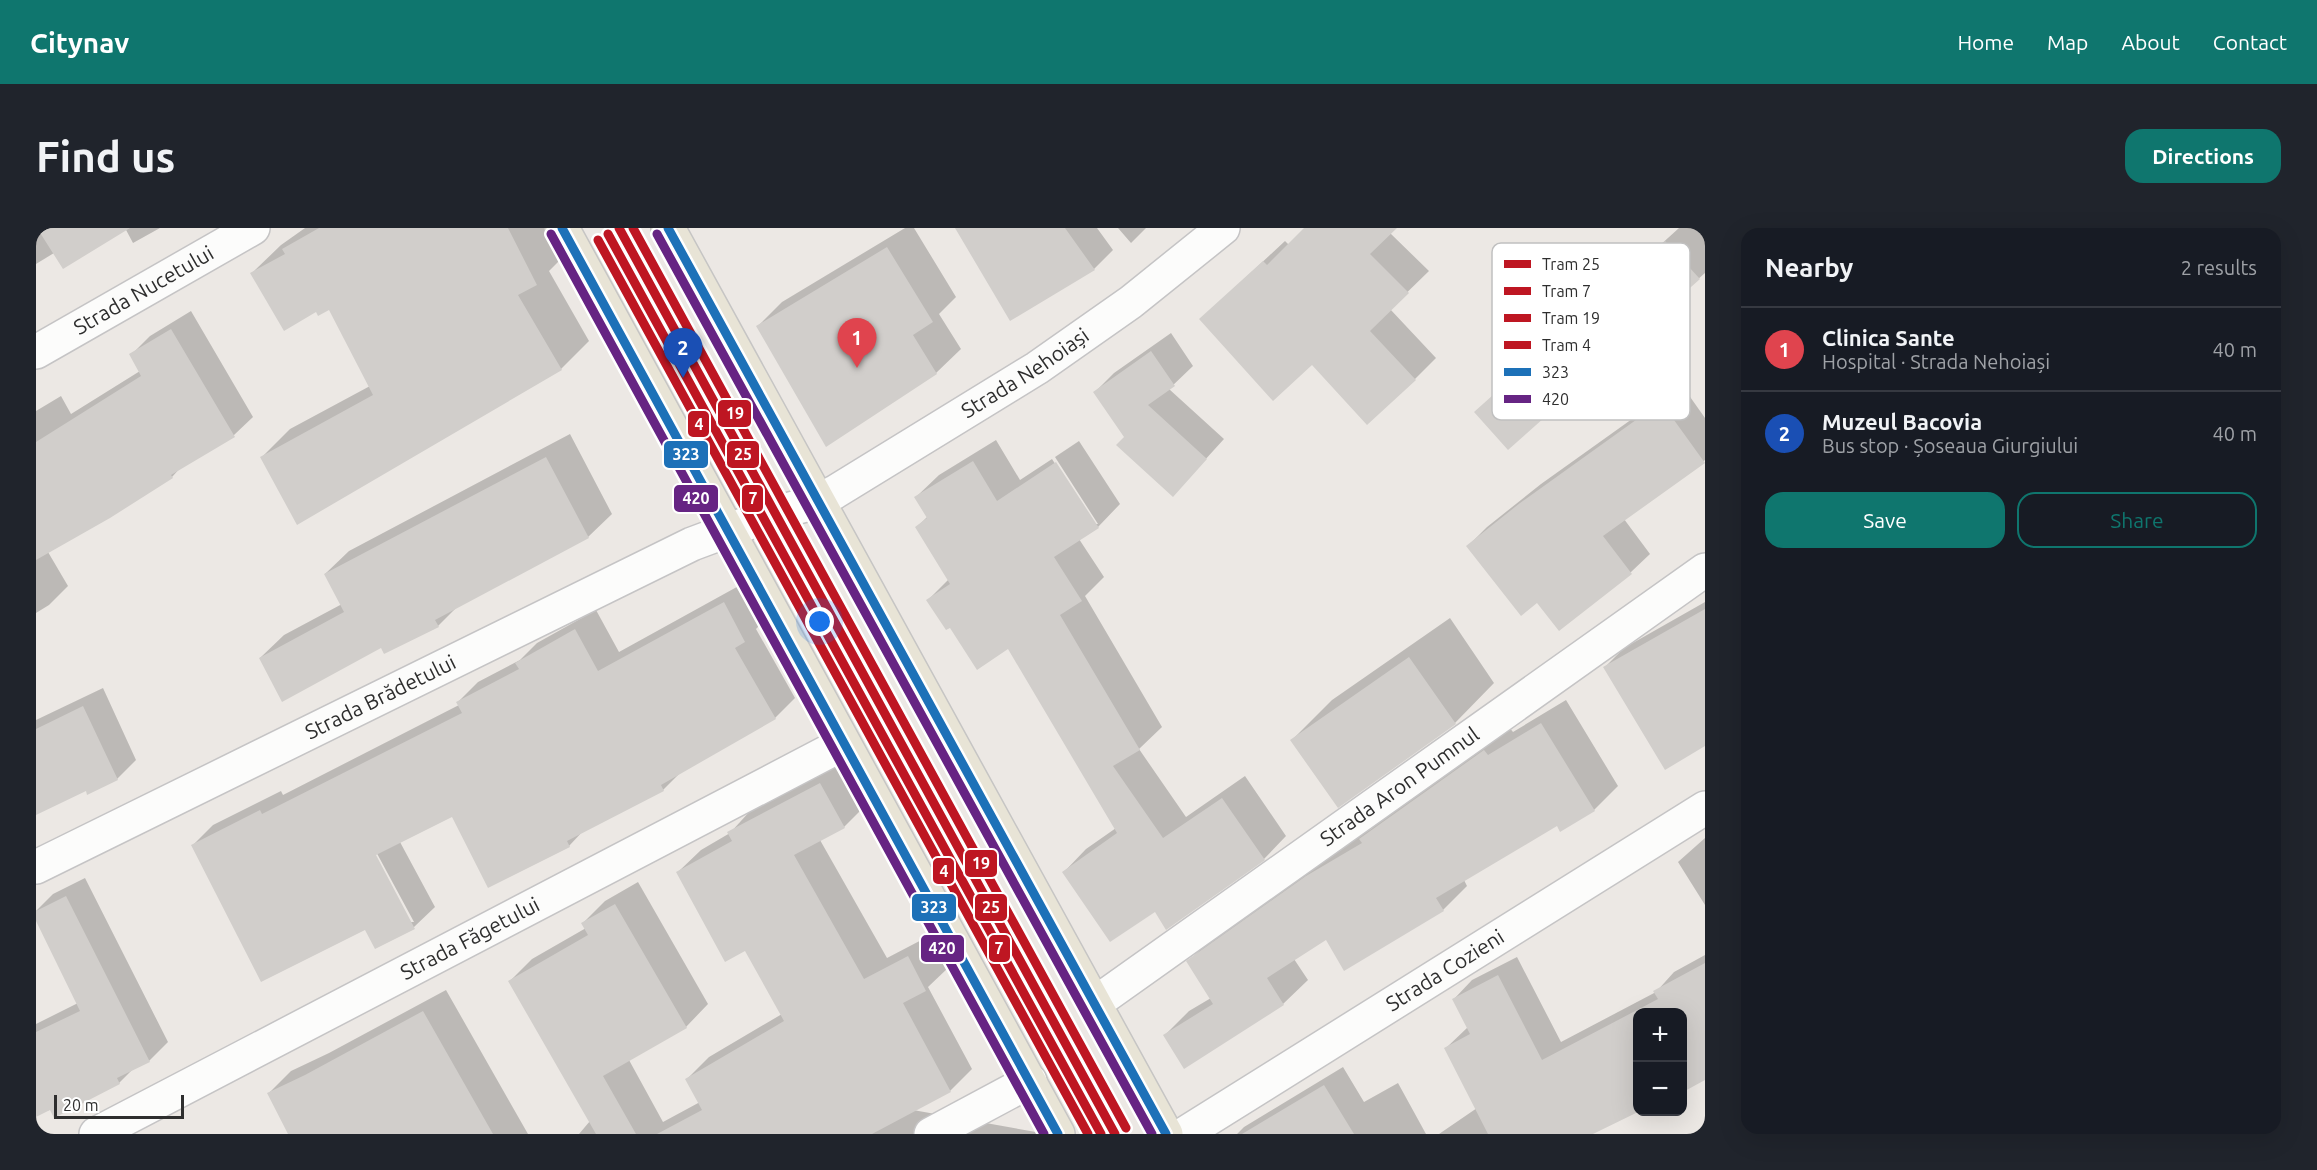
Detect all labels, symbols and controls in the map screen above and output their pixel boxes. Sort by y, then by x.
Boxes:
text: Citynav [30,27,129,58]
text: Home [1957,30,2014,54]
text: Map [2047,30,2088,54]
text: About [2121,30,2180,54]
text: Contact [2213,30,2287,54]
button: Directions [2125,129,2281,183]
text: Find us [36,133,175,180]
street label: Strada Nucetului [69,240,217,339]
legend [1492,243,1690,420]
text: Nearby [1765,253,1853,282]
text: Tram 25 [1542,255,1600,273]
text: 2 results [2181,256,2257,279]
text: Tram 7 [1542,282,1591,300]
text: Tram 19 [1542,309,1600,327]
pin: 1 [838,318,876,368]
street label: Strada Nehoiași [957,323,1093,423]
text: Clinica Sante [1822,325,1955,350]
pin: 2 [664,328,702,378]
text: Tram 4 [1542,336,1591,354]
text: 1 [1779,338,1790,361]
text: 40 m [2213,338,2257,361]
text: Hospital · Strada Nehoiași [1822,350,2050,373]
text: 323 [1542,363,1569,381]
text: 420 [1542,390,1569,408]
line badge: 19 [717,399,752,428]
text: 19 [726,404,744,422]
text: Muzeul Bacovia [1822,409,1982,434]
line badge: 4 [687,410,710,438]
text: 4 [694,415,704,433]
text: 2 [1779,422,1790,445]
text: 40 m [2213,422,2257,445]
text: Bus stop · Șoseaua Giurgiului [1822,434,2078,457]
line badge: 323 [663,440,709,469]
line badge: 25 [726,440,760,469]
text: 323 [672,445,700,463]
text: 25 [734,445,752,463]
line badge: 420 [673,484,719,513]
line badge: 7 [741,484,764,513]
text: 420 [682,489,710,507]
text: 7 [748,489,758,507]
button: Save [1765,492,2005,548]
button: Share [2017,492,2257,548]
your location [805,607,834,636]
street label: Strada Brădetului [301,649,459,744]
street label: Strada Aron Pumnul [1315,722,1483,850]
line badge: 19 [964,849,998,878]
text: 19 [972,854,990,872]
line badge: 4 [932,857,955,885]
text: 4 [939,862,949,880]
street label: Strada Făgetului [396,892,543,984]
line badge: 323 [911,893,957,922]
line badge: 25 [974,893,1008,922]
text: 323 [920,898,948,916]
text: 25 [982,898,1000,916]
street label: Strada Cozieni [1381,924,1508,1016]
line badge: 420 [920,934,965,963]
line badge: 7 [988,934,1011,963]
text: 420 [928,939,956,957]
text: 7 [994,939,1004,957]
map controls [1633,1008,1687,1116]
button: + [1633,1008,1687,1062]
button: − [1633,1062,1687,1116]
scale bar [54,1092,184,1120]
text: 20 m [63,1096,99,1114]

